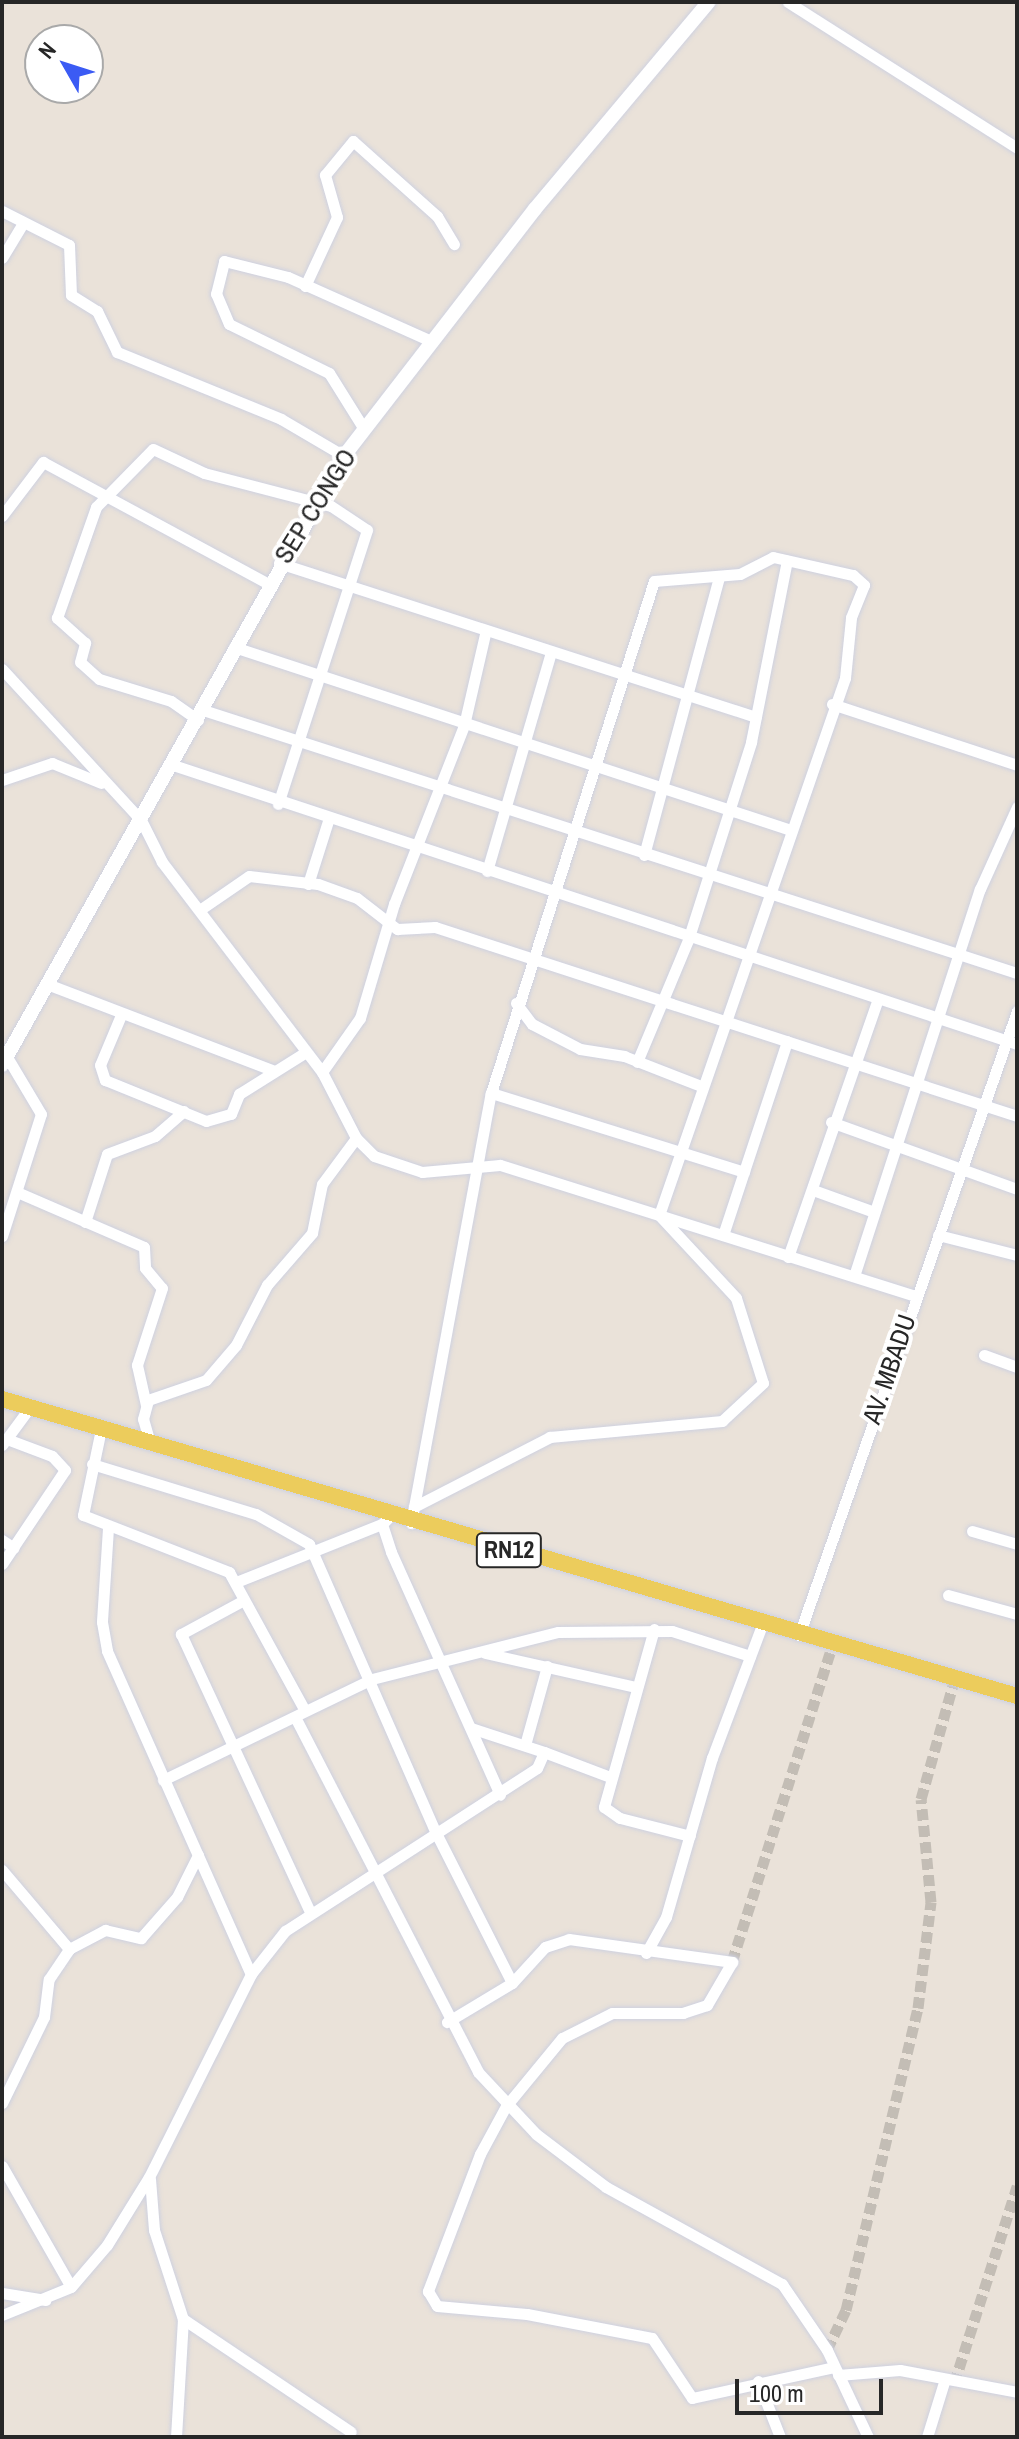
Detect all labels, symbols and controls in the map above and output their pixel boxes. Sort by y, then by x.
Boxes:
north arrow [24,24,104,104]
text: N [31,36,63,65]
street label: SEP CONGO [268,443,362,569]
street label: AV. MBADU [856,1310,922,1428]
road number: RN12 [475,1530,543,1570]
scale bar [739,2363,887,2413]
text: 100 m [749,2377,804,2409]

